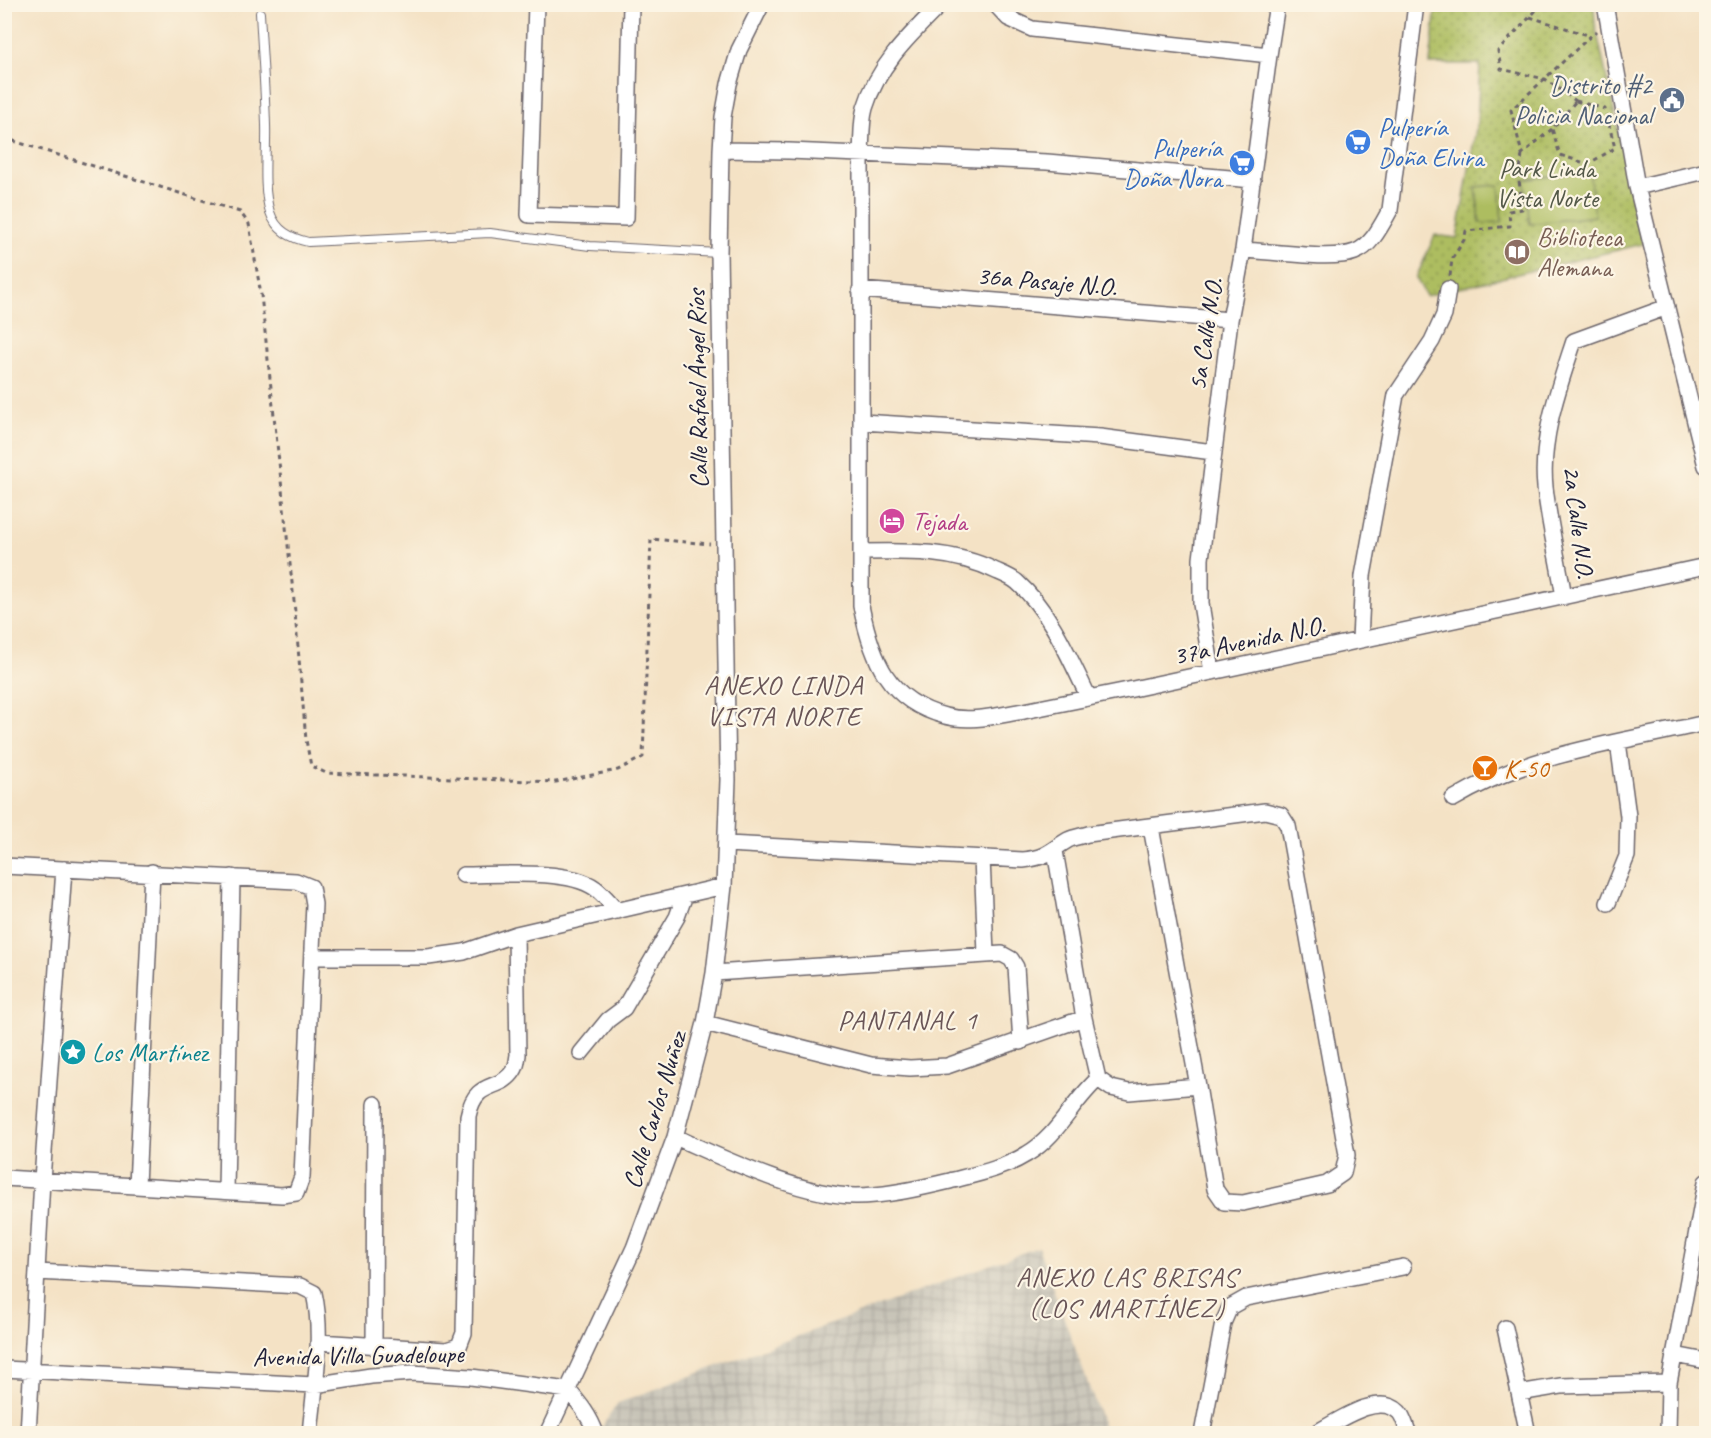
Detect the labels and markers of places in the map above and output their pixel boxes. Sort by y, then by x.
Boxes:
place label: Distrito #2 Policia Nacional [1514,69,1657,132]
public building icon: Distrito #2 Policia Nacional [1657,85,1687,115]
place label: Pulpería Doña Elvira [1378,111,1486,174]
supermarket icon: Pulpería Doña Elvira [1343,127,1373,157]
place label: Pulpería Doña Nora [1123,132,1224,195]
supermarket icon: Pulpería Doña Nora [1227,148,1257,178]
place label: Biblioteca Alemana [1537,221,1624,284]
library icon: Biblioteca Alemana [1502,237,1532,267]
place label: Tejada [912,505,969,538]
hotel icon: Tejada [877,506,907,536]
place label: K-50 [1504,752,1551,785]
bar icon: K-50 [1470,753,1500,783]
place label: Los Martínez [92,1036,211,1069]
place icon: Los Martínez [58,1037,88,1067]

